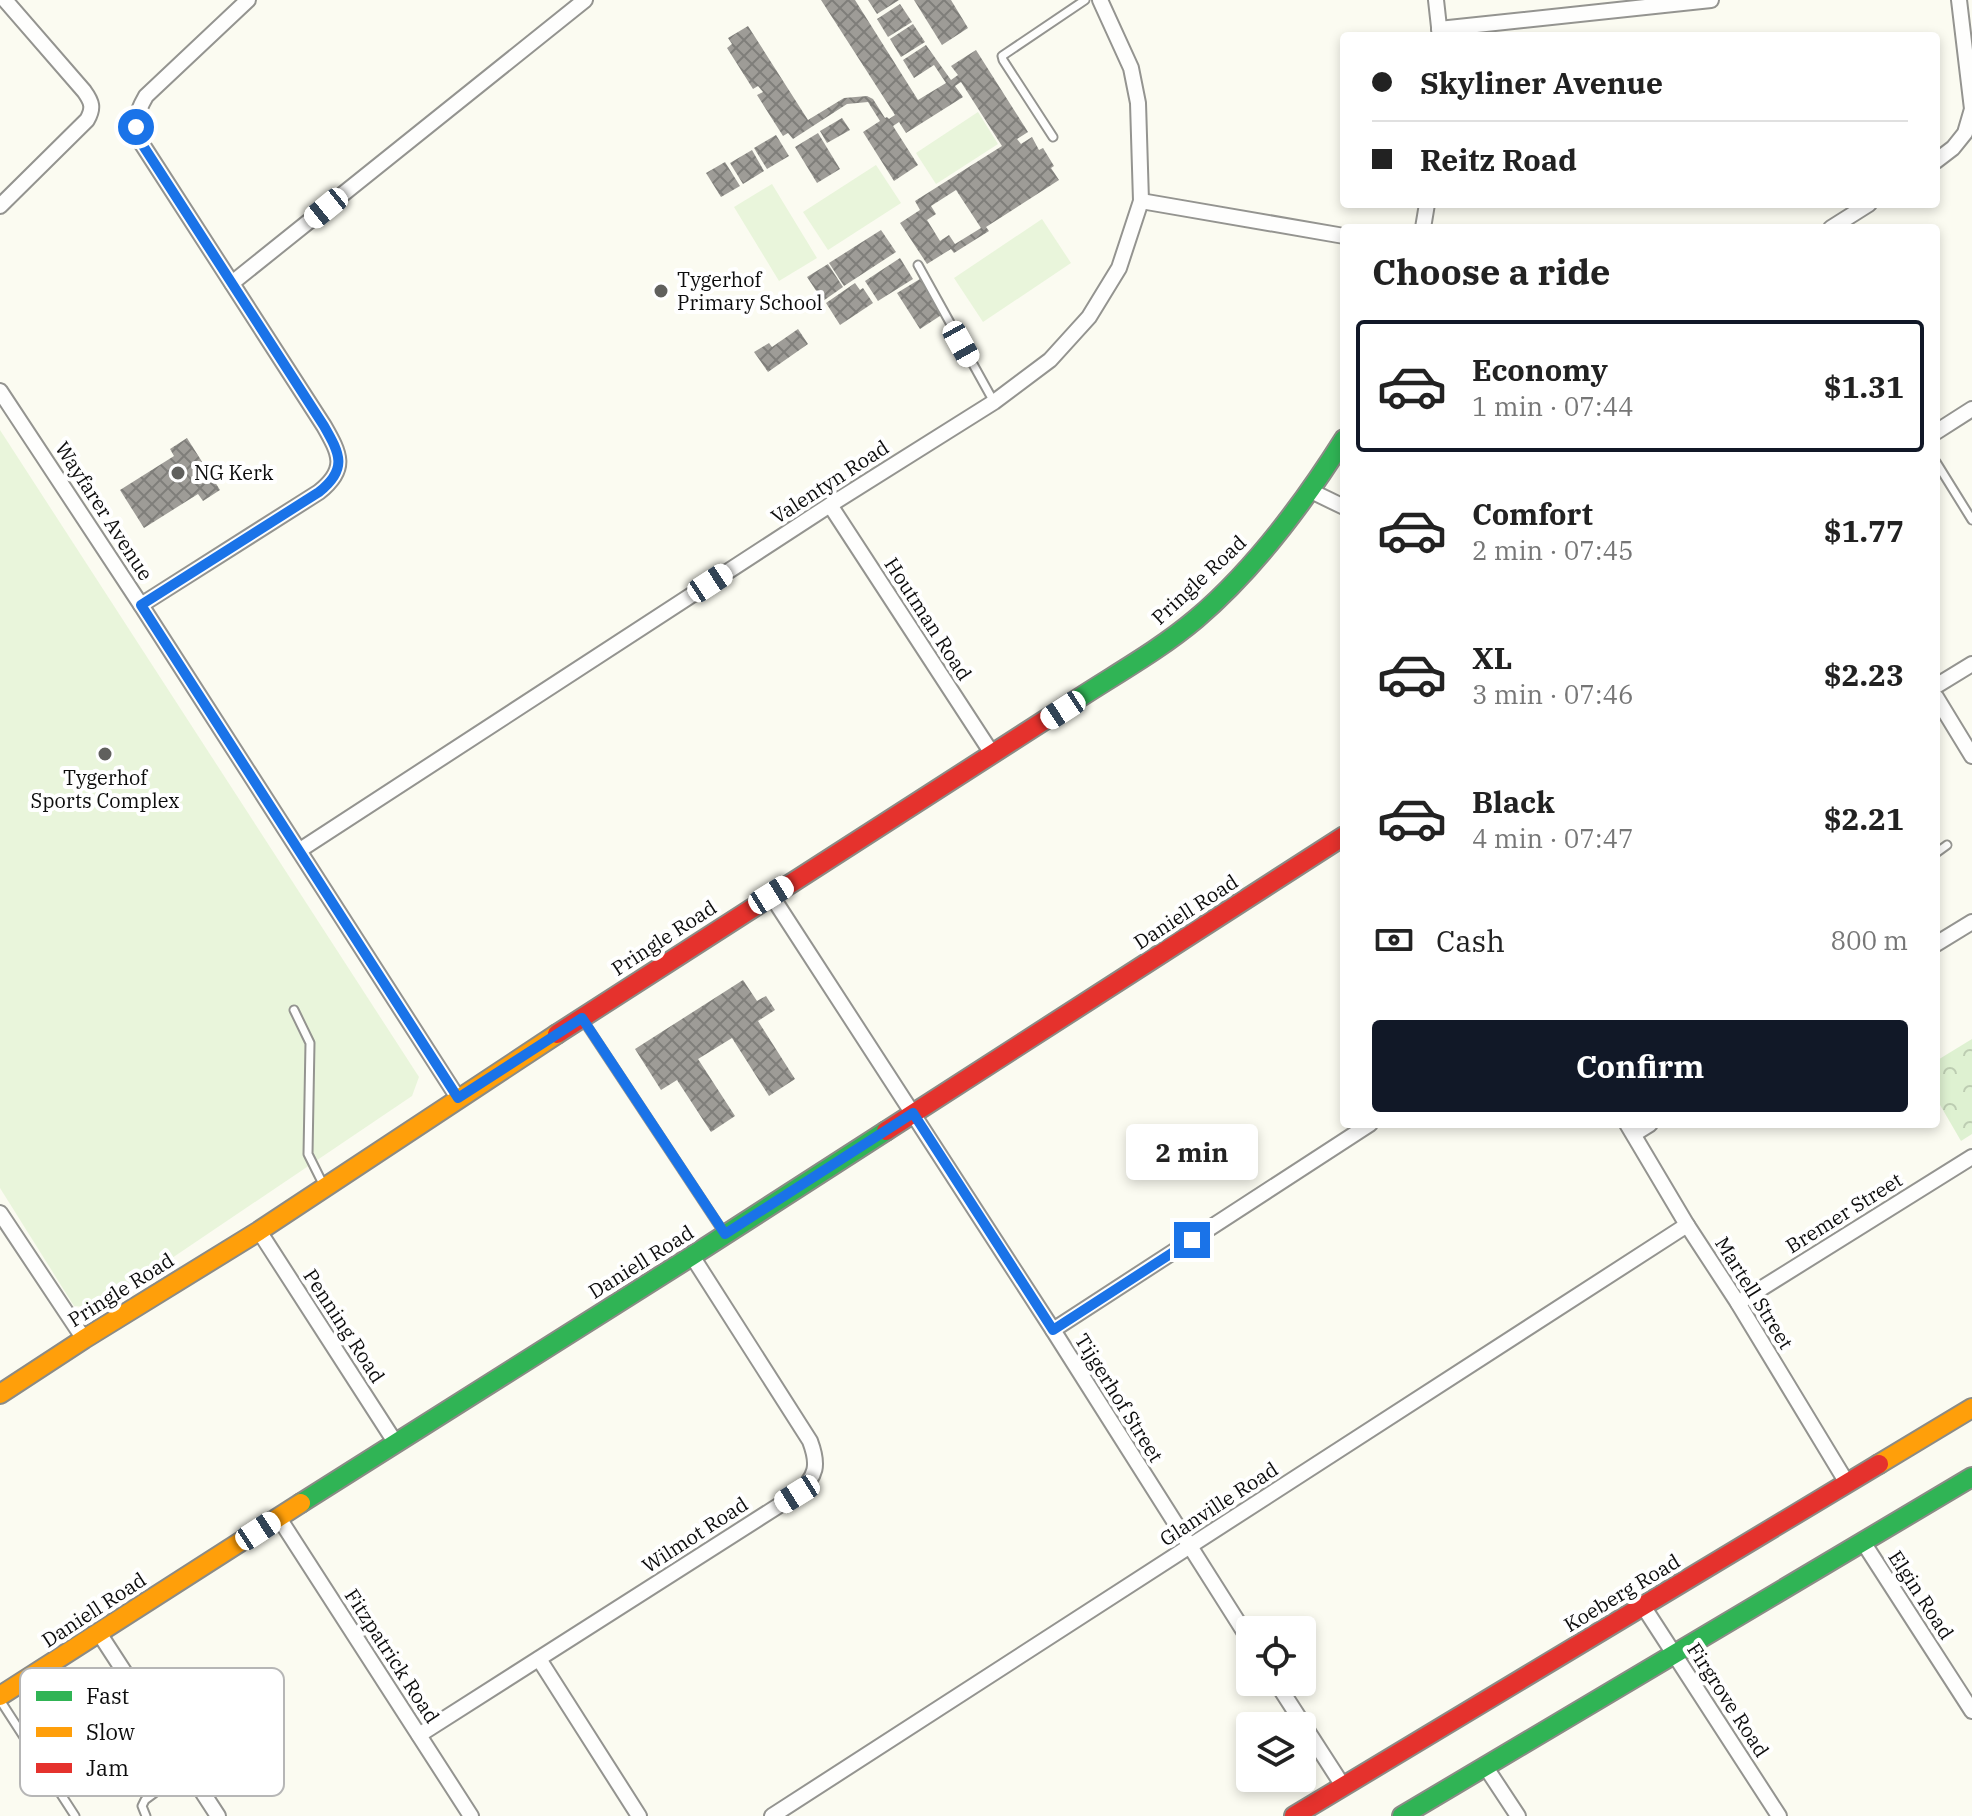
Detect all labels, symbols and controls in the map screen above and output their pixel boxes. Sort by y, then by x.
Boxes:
text: Skyliner Avenue [1420,63,1663,102]
route start [118,109,154,145]
text: Reitz Road [1420,140,1577,179]
car [300,184,352,232]
text: Choose a ride [1372,248,1611,295]
place label: Tygerhof Primary School [677,266,823,316]
marker: Tygerhof Primary School [652,282,670,300]
car [939,317,983,371]
icon: car [1376,350,1448,422]
text: Economy [1472,350,1608,389]
text: $1.31 [1824,367,1904,406]
text: 1 min · 07:44 [1472,389,1634,423]
street label: Valentyn Road [766,433,894,530]
street label: Wayfarer Avenue [49,436,160,585]
place label: NG Kerk [194,459,274,486]
marker: NG Kerk [169,464,187,482]
icon: car [1376,494,1448,566]
text: Comfort [1472,494,1593,533]
text: $1.77 [1824,511,1904,550]
street label: Pringle Road [1146,529,1252,630]
text: 2 min · 07:45 [1472,533,1634,567]
street label: Houtman Road [879,552,978,685]
car [683,560,737,606]
icon: car [1376,638,1448,710]
text: XL [1472,638,1512,677]
text: $2.23 [1824,655,1904,694]
text: 3 min · 07:46 [1472,677,1634,711]
car [1036,687,1090,733]
marker: Tygerhof Sports Complex [96,745,114,763]
place label: Tygerhof Sports Complex [30,764,180,814]
icon: car [1376,782,1448,854]
text: Black [1472,782,1555,821]
text: $2.21 [1824,799,1904,838]
text: 4 min · 07:47 [1472,821,1634,855]
street label: Daniell Road [1128,868,1243,955]
car [744,872,798,918]
street label: Pringle Road [606,894,721,982]
icon: cash [1372,918,1416,962]
text: Cash [1436,921,1505,960]
text: 800 m [1830,923,1908,957]
button: Confirm [1372,1020,1908,1112]
callout: 2 min [1126,1124,1258,1180]
text: 2 min [1156,1135,1228,1169]
street label: Bremer Street [1780,1166,1907,1259]
street label: Daniell Road [583,1219,698,1305]
route end [1174,1222,1210,1258]
street label: Martell Street [1709,1231,1800,1354]
street label: Pringle Road [63,1246,179,1333]
street label: Penning Road [298,1264,391,1388]
street label: Tijgerhof Street [1069,1328,1170,1467]
street label: Glanville Road [1154,1455,1283,1552]
car [770,1471,824,1517]
street label: Wilmot Road [637,1490,753,1579]
car [231,1508,285,1554]
street label: Elgin Road [1883,1545,1960,1644]
street label: Koeberg Road [1559,1547,1685,1638]
street label: Daniell Road [36,1566,151,1653]
street label: Fitzpatrick Road [339,1583,446,1728]
map controls [1236,1616,1316,1792]
button: locate [1236,1616,1316,1696]
street label: Firgrove Road [1681,1637,1776,1762]
legend [20,1668,284,1796]
text: Fast [86,1681,129,1710]
button: layers [1236,1712,1316,1792]
text: Slow [86,1717,135,1746]
text: Jam [86,1753,129,1782]

